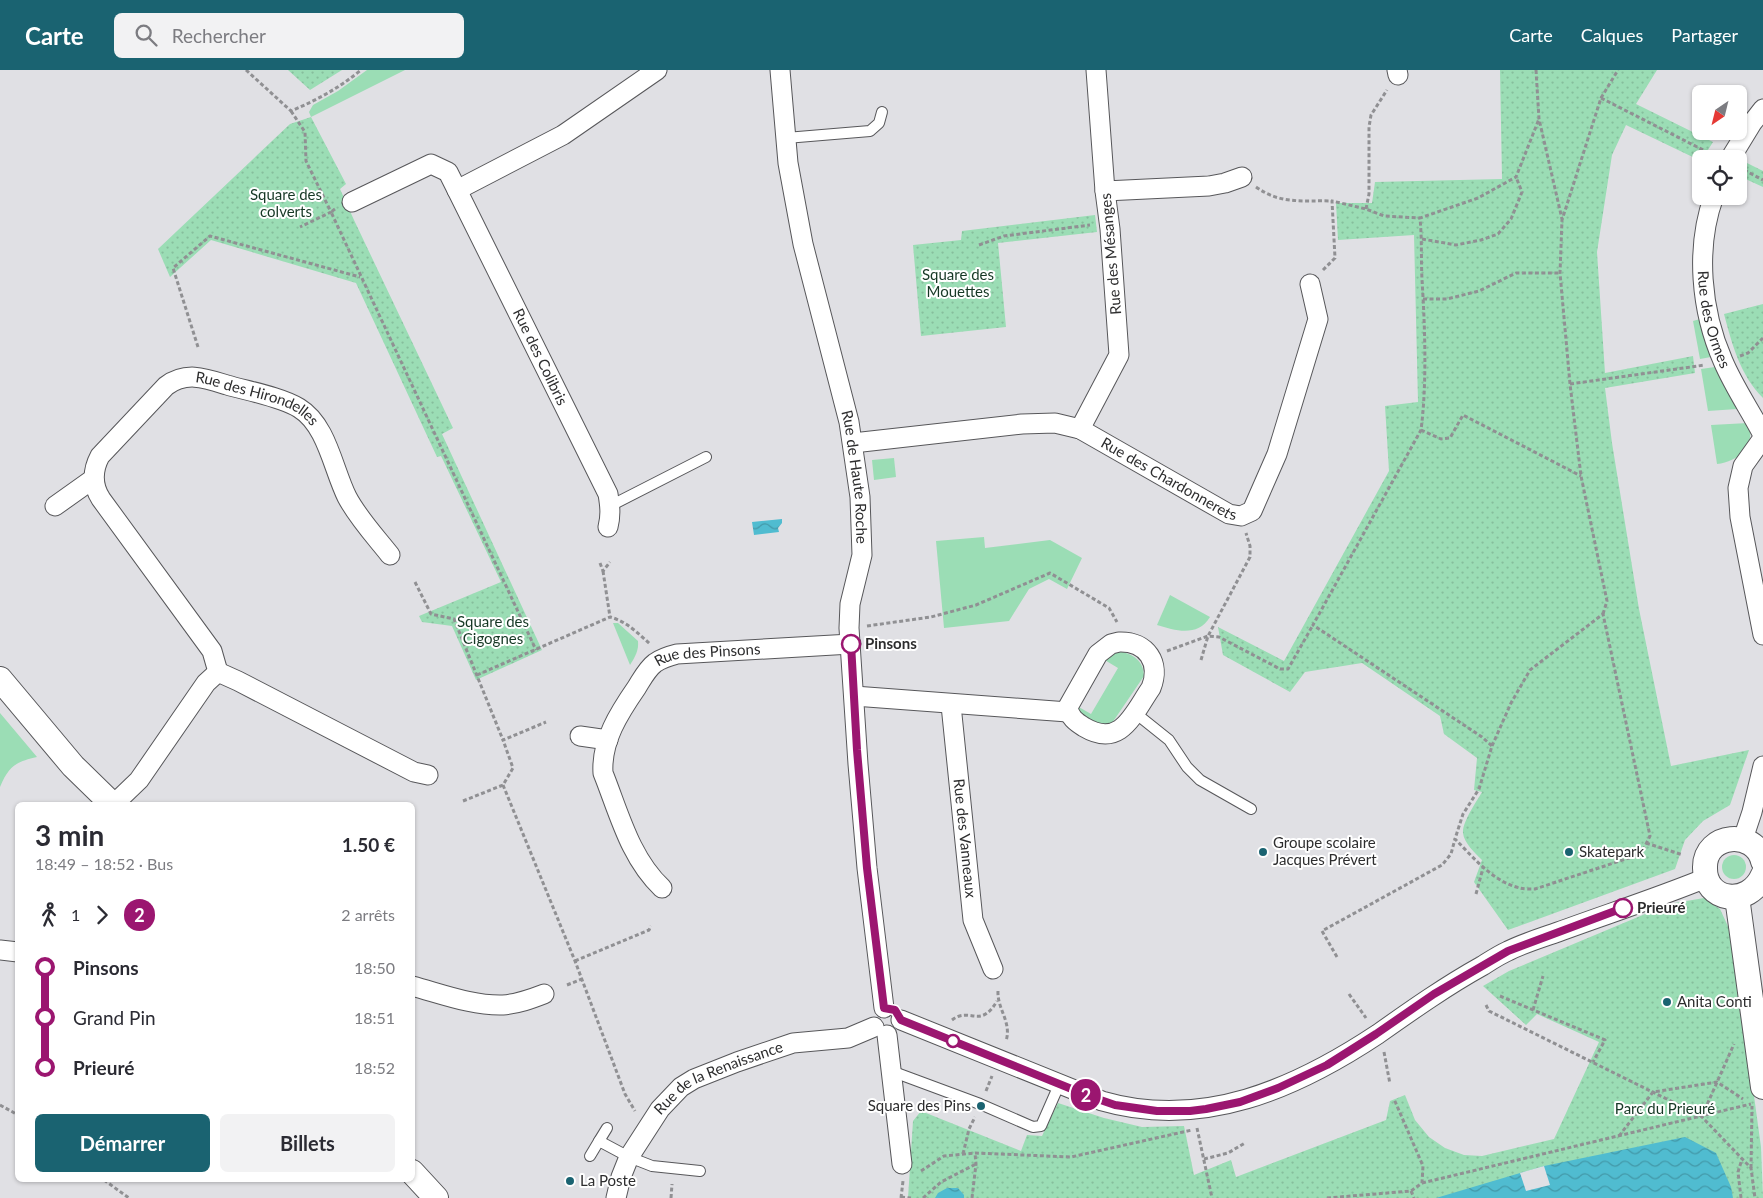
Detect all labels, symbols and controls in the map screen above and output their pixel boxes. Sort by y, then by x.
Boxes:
search box [114,13,464,58]
text: Carte [25,21,84,50]
icon: search [132,21,160,49]
text: Rechercher [172,24,266,47]
text: Carte [1509,24,1553,46]
text: Calques [1581,24,1643,46]
text: Partager [1671,24,1738,46]
north arrow [1692,85,1748,140]
map controls [1692,85,1747,205]
button: locate [1692,150,1747,205]
park label: Square des colverts [250,185,322,220]
street label: Rue des Mésanges [1096,193,1124,316]
park label: Square des Mouettes [922,265,994,300]
street label: Rue des Ormes [1695,270,1735,371]
street label: Rue des Colibris [510,305,572,408]
street label: Rue des Hirondelles [195,367,323,429]
street label: Rue de Haute Roche [838,408,872,544]
street label: Rue des Chardonnerets [1098,433,1238,523]
park label: Square des Cigognes [457,612,529,647]
marker: Pinsons [841,634,861,654]
place label: Pinsons [865,634,917,652]
street label: Rue des Pinsons [651,639,761,669]
street label: Rue des Vanneaux [951,778,981,899]
text: 3 min [35,818,104,852]
text: 1.50 € [342,833,395,856]
place label: Groupe scolaire Jacques Prévert [1273,833,1377,868]
place label: Skatepark [1579,842,1645,860]
marker: Groupe scolaire Jacques Prévert [1257,846,1269,858]
marker: Skatepark [1563,846,1575,858]
text: 18:49 – 18:52 · Bus [35,854,173,873]
marker: Prieuré [1613,898,1633,918]
place label: Prieuré [1637,898,1685,916]
icon: walk [35,901,63,929]
icon: forward [88,901,116,929]
text: 2 [134,904,145,926]
text: 1 [71,905,80,924]
text: 2 arrêts [341,905,395,924]
text: Pinsons [73,956,139,979]
text: 18:50 [354,958,395,977]
place label: Anita Conti [1677,992,1752,1010]
marker: Anita Conti [1661,996,1673,1008]
text: Grand Pin [73,1006,156,1029]
text: 18:51 [354,1008,395,1027]
unlabelled marker [946,1034,960,1048]
street label: Rue de la Renaissance [650,1037,785,1118]
text: Prieuré [73,1056,134,1079]
text: 18:52 [354,1058,395,1077]
line badge: 2 [1070,1079,1102,1111]
text: 2 [1081,1084,1091,1106]
place label: Square des Pins [868,1096,971,1114]
park label: Parc du Prieuré [1615,1099,1715,1117]
marker: Square des Pins [975,1100,987,1112]
button: Démarrer [35,1114,210,1172]
button: Billets [220,1114,395,1172]
place label: La Poste [580,1171,636,1189]
marker: La Poste [564,1175,576,1187]

